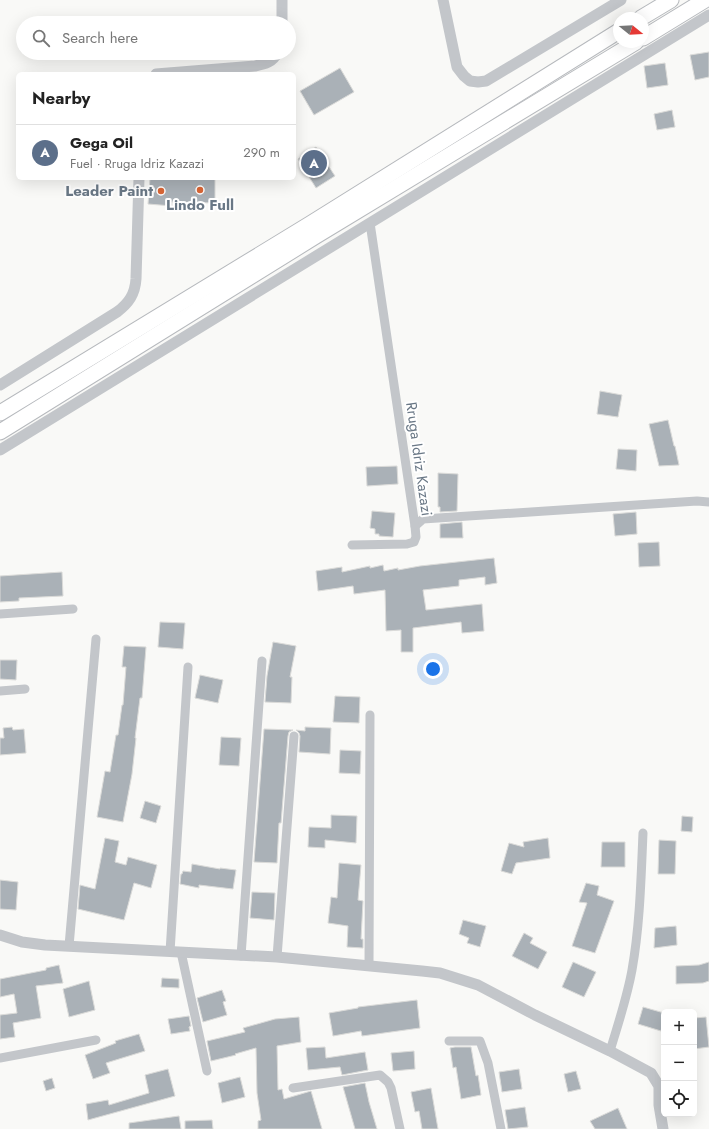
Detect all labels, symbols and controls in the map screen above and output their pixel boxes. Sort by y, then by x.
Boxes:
north arrow [613,12,649,48]
search box [16,16,296,60]
icon: search [30,27,52,49]
text: Search here [62,27,138,49]
text: Nearby [32,86,90,110]
text: Gega Oil [70,132,133,154]
text: A [40,143,50,162]
text: 290 m [243,143,280,162]
pin: A [301,148,327,178]
text: Fuel · Rruga Idriz Kazazi [70,154,204,173]
place label: Leader Paint [65,180,153,202]
marker: Lindo Full [195,185,205,195]
marker: Leader Paint [156,186,166,196]
place label: Lindo Full [166,194,234,216]
street label: Rruga Idriz Kazazi [400,401,438,517]
your location [423,659,443,679]
map controls [661,1009,697,1117]
button: + [661,1009,697,1045]
button: − [661,1045,697,1081]
button: locate [661,1081,697,1117]

